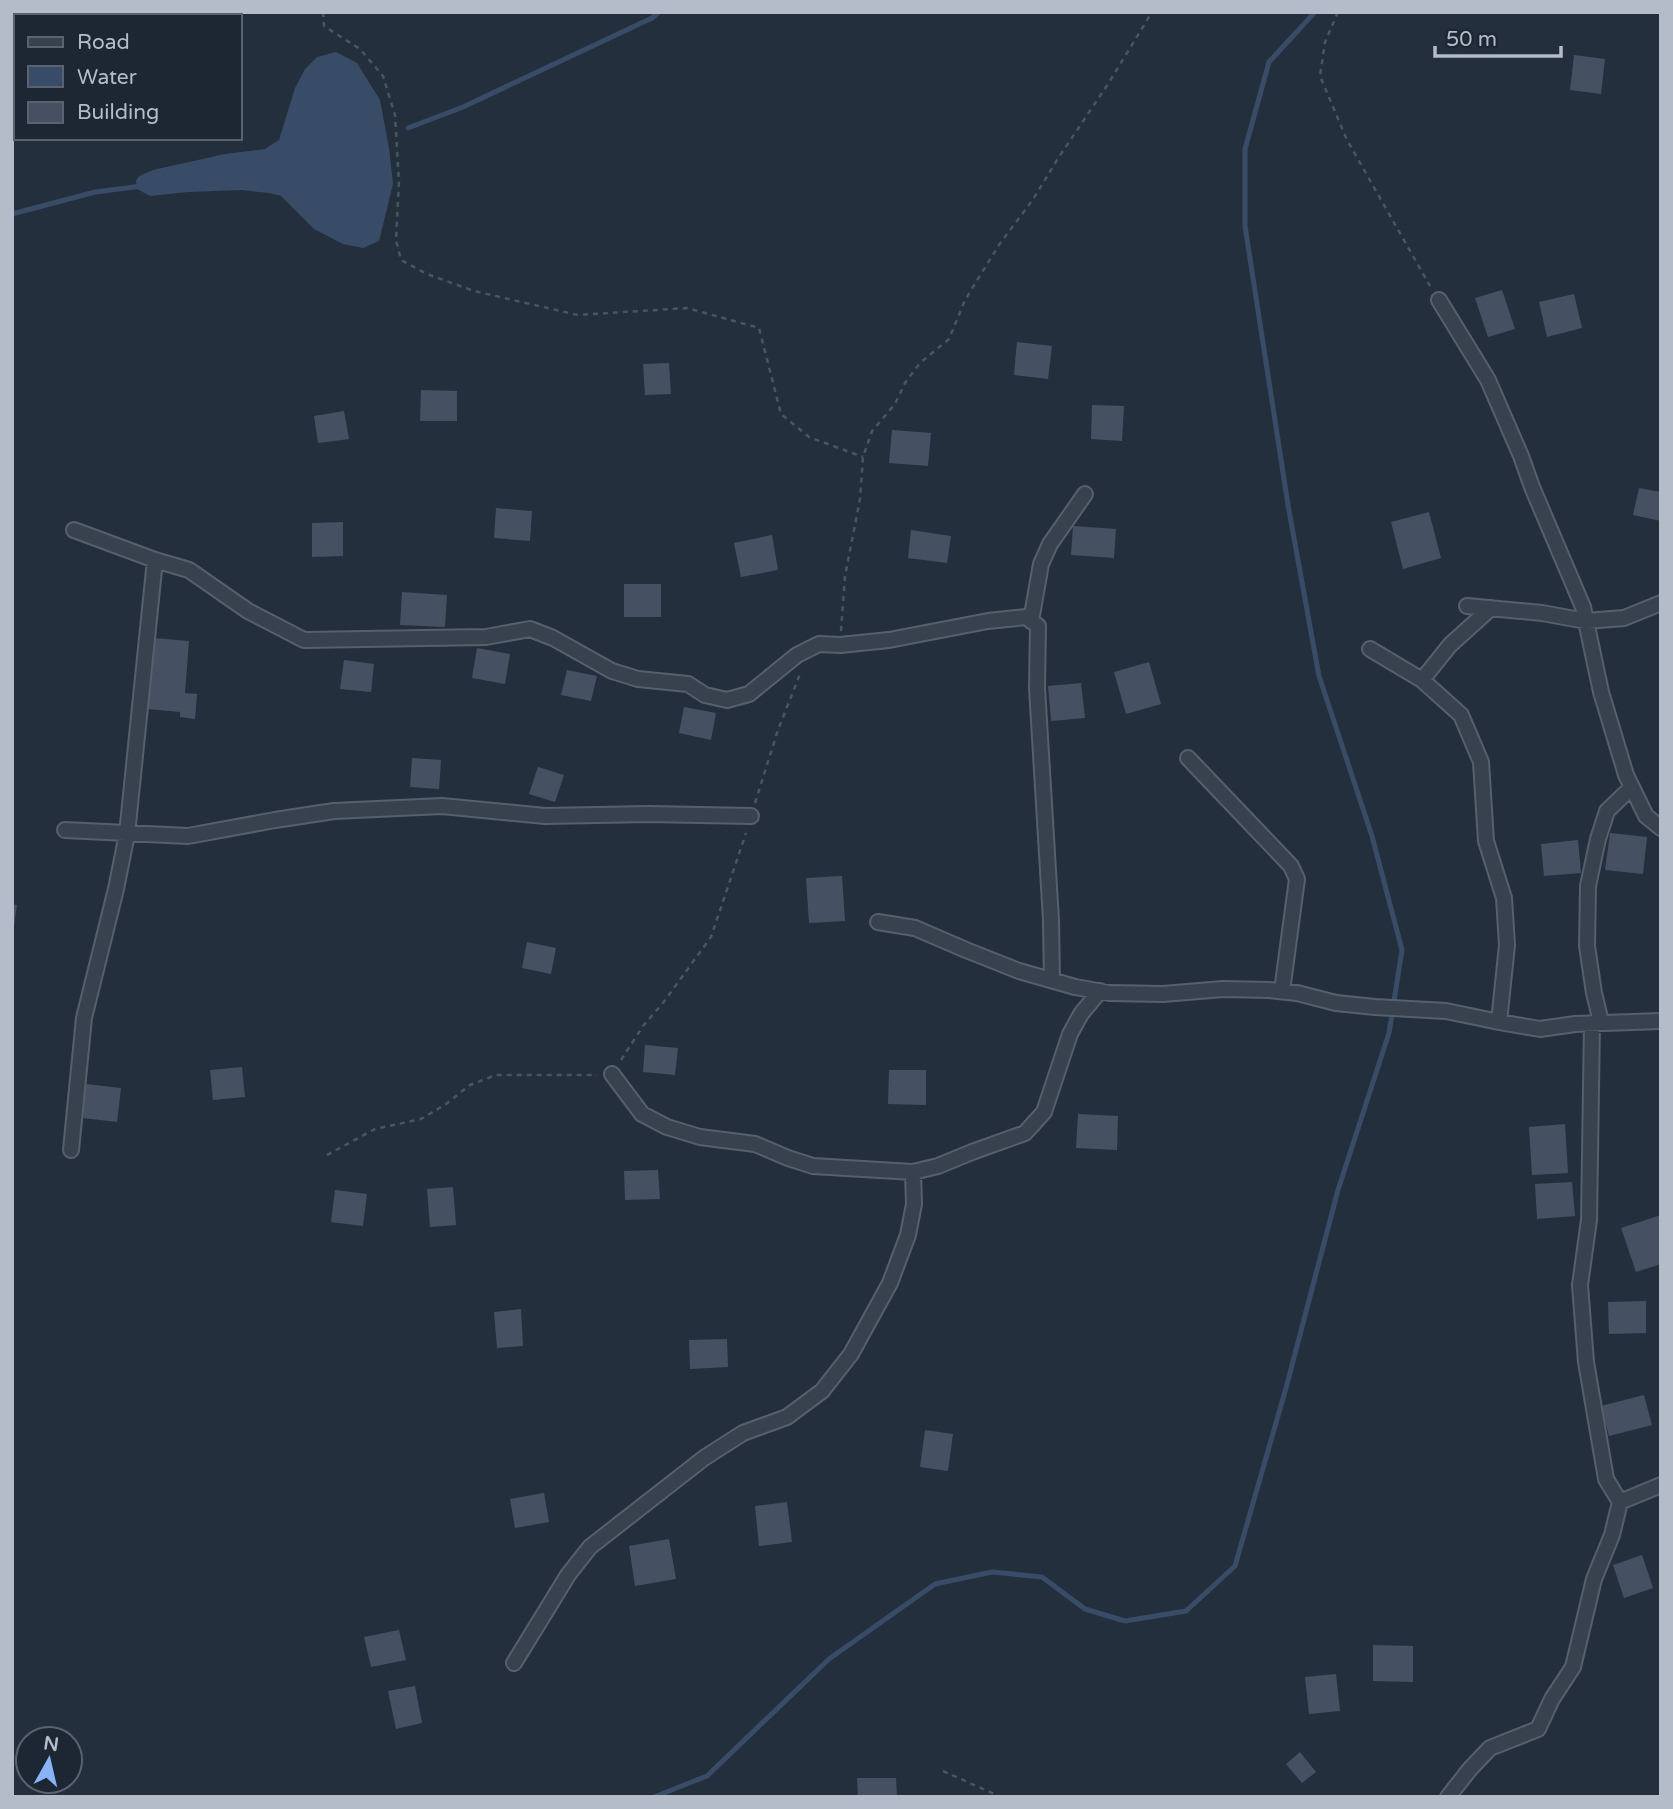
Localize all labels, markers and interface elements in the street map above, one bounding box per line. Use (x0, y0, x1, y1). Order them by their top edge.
legend (14, 14, 242, 140)
scale bar (1435, 14, 1561, 58)
text: 50 m (1446, 27, 1497, 52)
text: Road (77, 30, 130, 55)
text: Water (77, 65, 137, 90)
text: Building (77, 100, 159, 125)
north arrow (14, 1725, 84, 1795)
text: N (42, 1732, 60, 1756)

